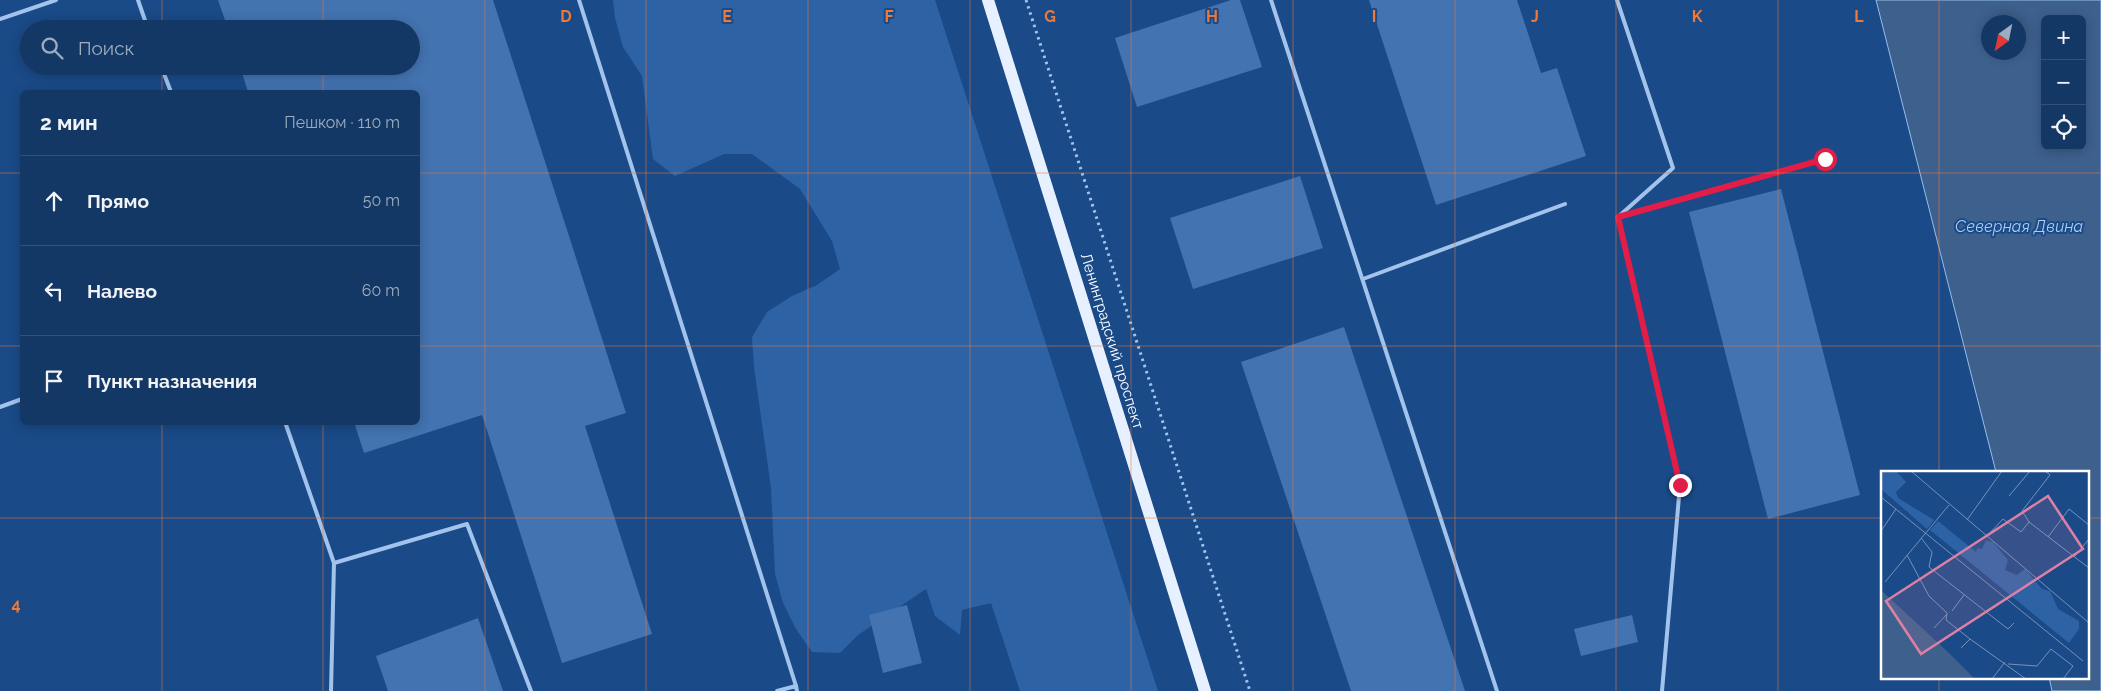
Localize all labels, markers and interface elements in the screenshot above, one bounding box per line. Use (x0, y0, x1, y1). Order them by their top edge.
text: D (560, 7, 572, 26)
text: E (722, 7, 732, 26)
text: F (884, 7, 894, 26)
text: G (1044, 7, 1056, 26)
text: H (1206, 7, 1218, 26)
text: I (1372, 7, 1376, 26)
text: J (1531, 7, 1539, 26)
text: K (1692, 7, 1703, 26)
text: L (1854, 7, 1864, 26)
north arrow (1981, 15, 2026, 60)
map controls (2041, 15, 2086, 150)
button: + (2041, 15, 2086, 60)
search box (20, 20, 420, 75)
icon: search (38, 34, 66, 62)
text: Поиск (78, 37, 134, 59)
button: − (2041, 60, 2086, 105)
button: locate (2041, 105, 2086, 150)
text: 2 мин (40, 110, 98, 135)
text: Пешком · 110 m (284, 113, 400, 132)
route start (1814, 148, 1837, 171)
icon: ahead (40, 187, 68, 215)
text: Прямо (87, 190, 149, 212)
text: 50 m (363, 191, 400, 210)
water label: Северная Двина (1955, 217, 2084, 236)
street label: Ленинградский проспект (1077, 251, 1147, 431)
icon: left (40, 277, 68, 305)
text: Налево (87, 280, 157, 302)
text: 60 m (362, 281, 400, 300)
icon: arrive (40, 367, 68, 395)
text: Пункт назначения (87, 370, 257, 392)
inset map (1881, 471, 2088, 678)
route end (1669, 474, 1692, 497)
text: 4 (11, 595, 21, 614)

